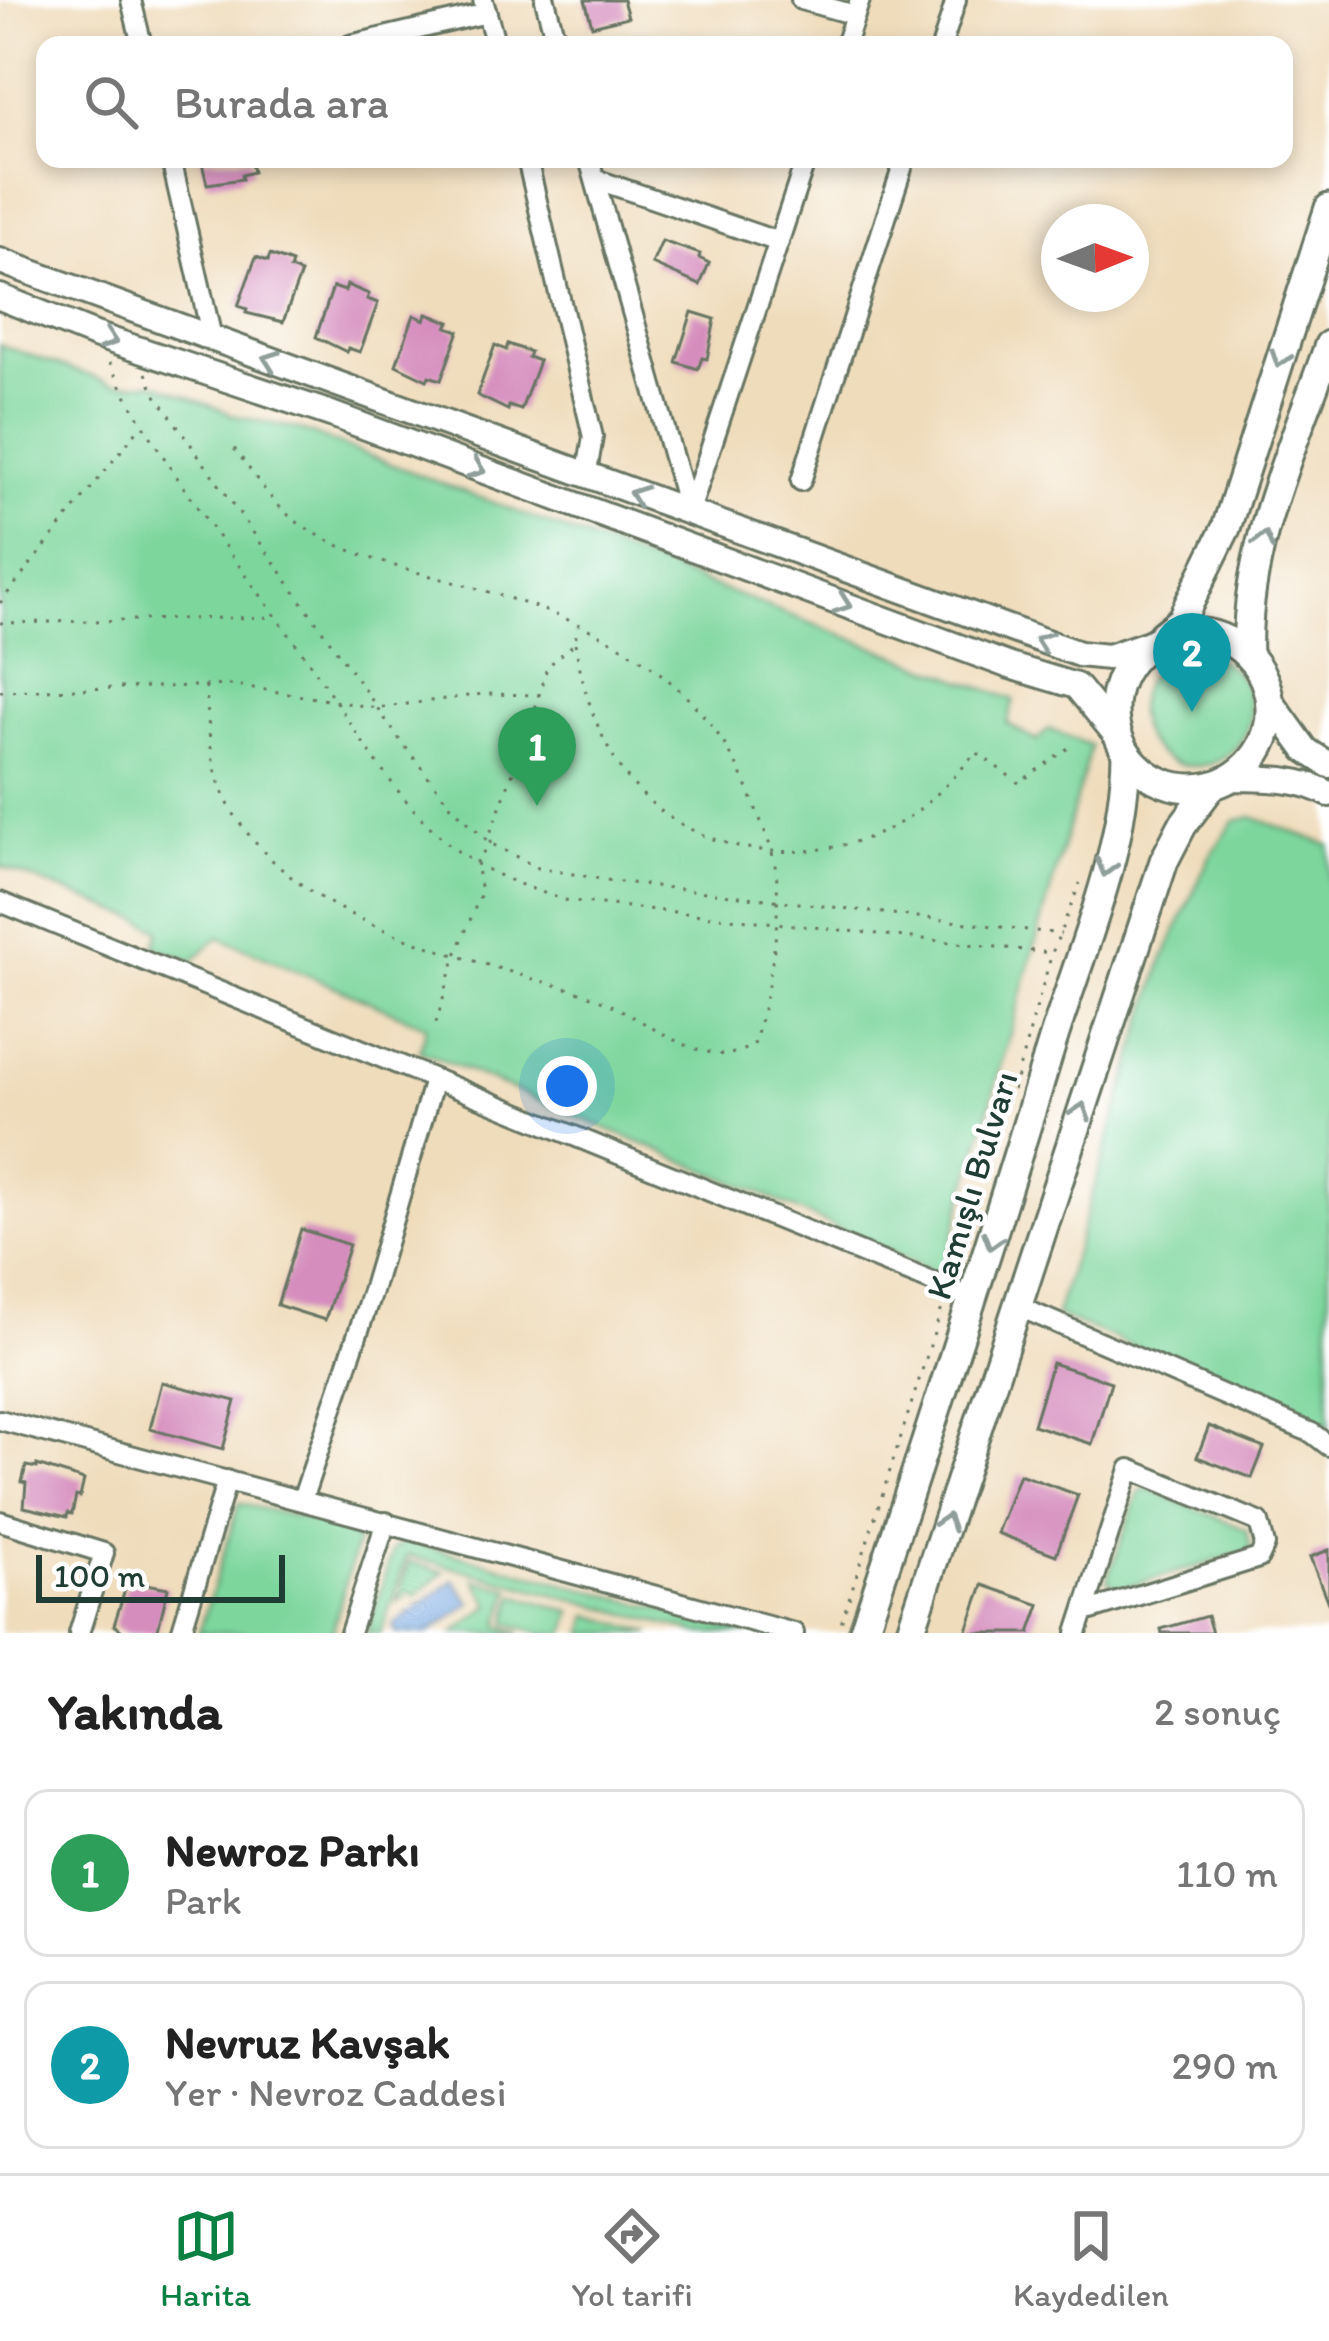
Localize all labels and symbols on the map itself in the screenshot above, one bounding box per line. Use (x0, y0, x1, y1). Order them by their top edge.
north arrow (1041, 204, 1149, 312)
one-way arrow (97, 326, 118, 350)
one-way arrow (1270, 348, 1295, 369)
one-way arrow (262, 350, 283, 375)
one-way arrow (465, 455, 486, 480)
one-way arrow (627, 485, 648, 510)
one-way arrow (1249, 530, 1274, 551)
one-way arrow (831, 590, 852, 614)
pin: 2 (1153, 613, 1231, 712)
one-way arrow (1034, 631, 1055, 655)
pin: 1 (498, 707, 576, 806)
one-way arrow (1096, 857, 1121, 878)
your location (537, 1056, 597, 1116)
street label: Kamışlı Bulvarı (916, 1066, 1027, 1304)
one-way arrow (1067, 1102, 1091, 1123)
one-way arrow (981, 1229, 1006, 1250)
one-way arrow (931, 1512, 956, 1533)
scale bar (36, 1549, 285, 1602)

